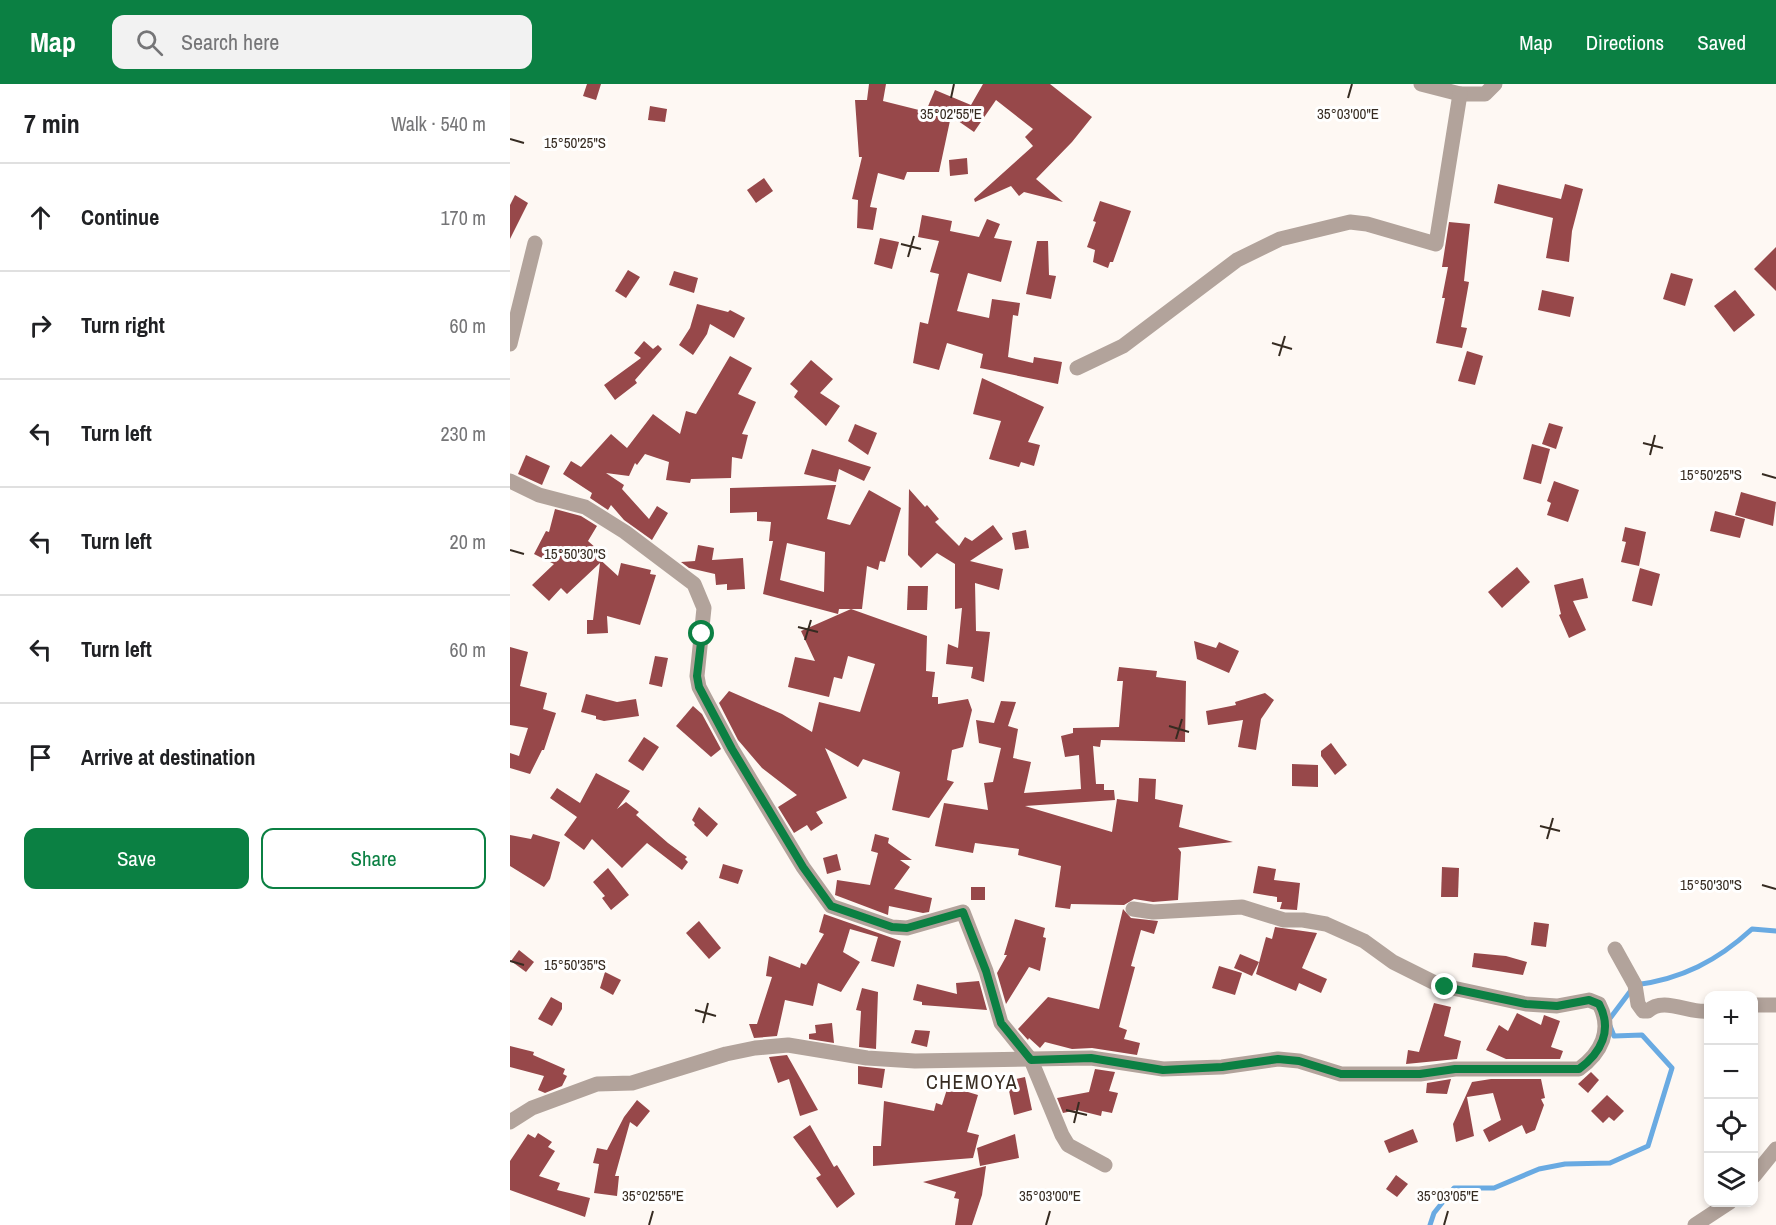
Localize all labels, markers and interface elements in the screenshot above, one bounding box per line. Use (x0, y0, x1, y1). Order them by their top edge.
search box (112, 15, 532, 69)
text: Map (30, 23, 76, 61)
icon: search (133, 26, 166, 59)
text: Search here (181, 27, 279, 57)
text: Map (1519, 28, 1553, 57)
text: Directions (1586, 28, 1664, 57)
text: Saved (1697, 28, 1746, 57)
text: 35°02'55"E (920, 103, 982, 124)
text: 35°03'00"E (1317, 103, 1379, 124)
text: 7 min (24, 106, 80, 141)
text: Walk · 540 m (391, 110, 486, 137)
text: 15°50'25"S (544, 132, 606, 153)
icon: ahead (24, 201, 57, 234)
text: Continue (81, 202, 159, 232)
text: 170 m (440, 204, 486, 231)
icon: right (24, 309, 57, 342)
text: Turn right (81, 310, 165, 340)
text: 60 m (450, 312, 486, 339)
icon: left (24, 417, 57, 450)
text: Turn left (81, 418, 152, 448)
text: 230 m (440, 420, 486, 447)
text: 15°50'25"S (1680, 464, 1742, 485)
icon: left (24, 525, 57, 558)
text: Turn left (81, 526, 152, 556)
text: 20 m (450, 528, 486, 555)
text: 15°50'30"S (544, 543, 606, 564)
route start (688, 620, 714, 646)
icon: left (24, 633, 57, 666)
text: Turn left (81, 634, 152, 664)
text: 60 m (450, 636, 486, 663)
icon: arrive (24, 741, 57, 774)
text: Arrive at destination (81, 742, 255, 772)
button: Save (24, 828, 249, 889)
button: Share (261, 828, 486, 889)
text: 15°50'30"S (1680, 874, 1742, 895)
text: 15°50'35"S (544, 954, 606, 975)
route end (1431, 973, 1457, 999)
map controls (1704, 991, 1758, 1207)
button: + (1704, 991, 1758, 1045)
button: − (1704, 1045, 1758, 1099)
district label: CHEMOYA (926, 1068, 1018, 1095)
button: locate (1704, 1099, 1758, 1153)
button: layers (1704, 1153, 1758, 1207)
text: 35°02'55"E (622, 1185, 684, 1206)
text: 35°03'00"E (1019, 1185, 1081, 1206)
text: 35°03'05"E (1417, 1185, 1479, 1206)

